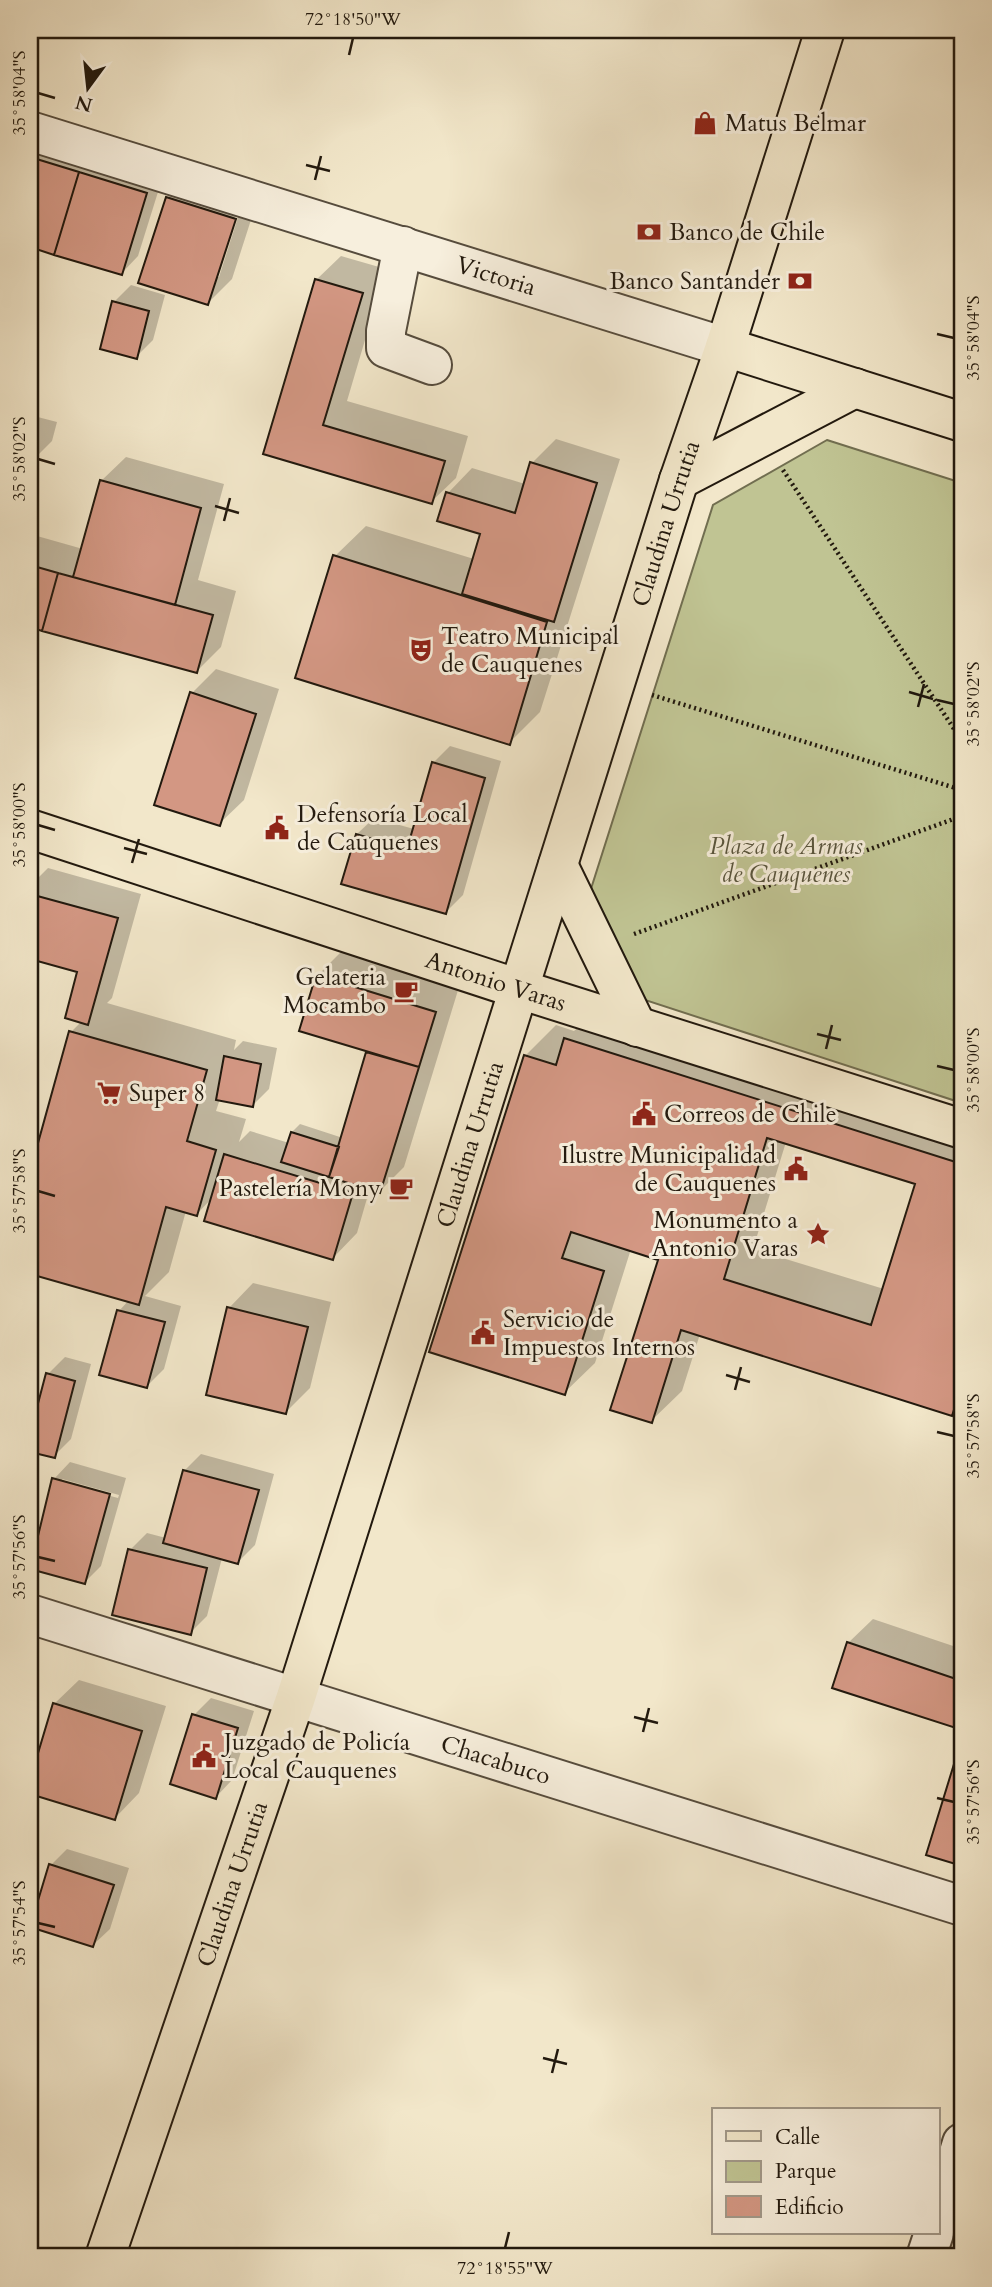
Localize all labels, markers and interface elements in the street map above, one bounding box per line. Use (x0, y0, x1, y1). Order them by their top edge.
text: 72°18'50"W (305, 7, 401, 32)
text: 35°58'04"S (7, 51, 32, 135)
north arrow (52, 52, 122, 122)
text: N (72, 89, 95, 118)
place label: Matus Belmar (725, 107, 866, 140)
shop icon: Matus Belmar (691, 109, 719, 137)
place label: Banco de Chile (669, 216, 825, 249)
bank icon: Banco de Chile (635, 218, 663, 246)
street label: Victoria (452, 248, 540, 304)
place label: Banco Santander (609, 265, 780, 298)
bank icon: Banco Santander (786, 267, 814, 295)
text: 35°58'04"S (961, 296, 986, 380)
text: 35°58'02"S (7, 417, 32, 501)
street label: Claudina Urrutia (624, 435, 709, 611)
place label: Teatro Municipal de Cauquenes (441, 620, 619, 681)
theatre icon: Teatro Municipal de Cauquenes (407, 636, 435, 664)
text: 35°58'02"S (961, 662, 986, 746)
text: 35°58'00"S (7, 783, 32, 867)
place label: Defensoría Local de Cauquenes (297, 798, 467, 859)
public building icon: Defensoría Local de Cauquenes (263, 814, 291, 842)
park label: Plaza de Armas de Cauquenes (709, 830, 863, 891)
street label: Antonio Varas (421, 943, 570, 1020)
place label: Gelateria Mocambo (283, 961, 387, 1022)
cafe icon: Gelateria Mocambo (392, 977, 420, 1005)
text: 35°58'00"S (961, 1028, 986, 1112)
street label: Claudina Urrutia (429, 1056, 512, 1232)
place label: Super 8 (129, 1077, 205, 1110)
supermarket icon: Super 8 (95, 1079, 123, 1107)
place label: Correos de Chile (664, 1098, 837, 1131)
public building icon: Correos de Chile (630, 1100, 658, 1128)
place label: Ilustre Municipalidad de Cauquenes (561, 1139, 776, 1200)
text: 35°57'58"S (7, 1149, 32, 1233)
public building icon: Ilustre Municipalidad de Cauquenes (782, 1155, 810, 1183)
place label: Pastelería Mony (219, 1172, 381, 1205)
cafe icon: Pastelería Mony (387, 1174, 415, 1202)
place label: Monumento a Antonio Varas (652, 1204, 799, 1265)
place icon: Monumento a Antonio Varas (804, 1220, 832, 1248)
place label: Servicio de Impuestos Internos (503, 1303, 695, 1364)
public building icon: Servicio de Impuestos Internos (469, 1319, 497, 1347)
text: 35°57'58"S (961, 1394, 986, 1478)
text: 35°57'56"S (7, 1515, 32, 1599)
place label: Juzgado de Policía Local Cauquenes (221, 1726, 411, 1787)
street label: Chacabuco (437, 1728, 555, 1793)
public building icon: Juzgado de Policía Local Cauquenes (190, 1742, 218, 1770)
text: 35°57'56"S (961, 1760, 986, 1844)
street label: Claudina Urrutia (189, 1796, 276, 1971)
text: 35°57'54"S (7, 1881, 32, 1965)
legend (712, 2108, 940, 2234)
text: Calle (775, 2123, 820, 2152)
text: Parque (775, 2157, 836, 2186)
text: Edificio (775, 2193, 844, 2222)
text: 72°18'55"W (457, 2256, 553, 2281)

